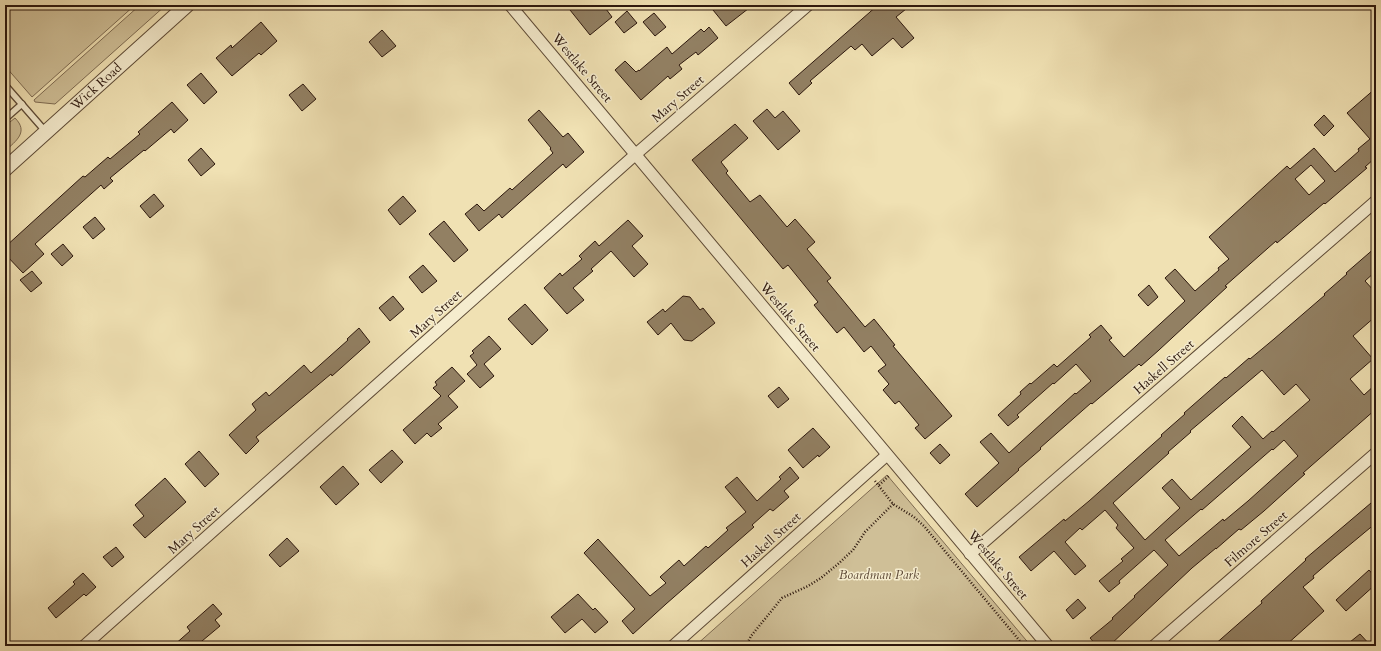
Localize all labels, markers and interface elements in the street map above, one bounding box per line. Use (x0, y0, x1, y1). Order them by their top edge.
street label: Westlake Street (547, 29, 616, 106)
street label: Wick Road (66, 59, 126, 115)
street label: Mary Street (648, 71, 708, 127)
street label: Westlake Street (755, 278, 824, 355)
street label: Mary Street (406, 286, 466, 342)
street label: Haskell Street (1130, 336, 1198, 398)
street label: Mary Street (164, 502, 224, 558)
street label: Filmore Street (1221, 507, 1291, 571)
street label: Haskell Street (737, 508, 805, 572)
street label: Westlake Street (963, 526, 1032, 603)
park label: Boardman Park (839, 566, 920, 584)

